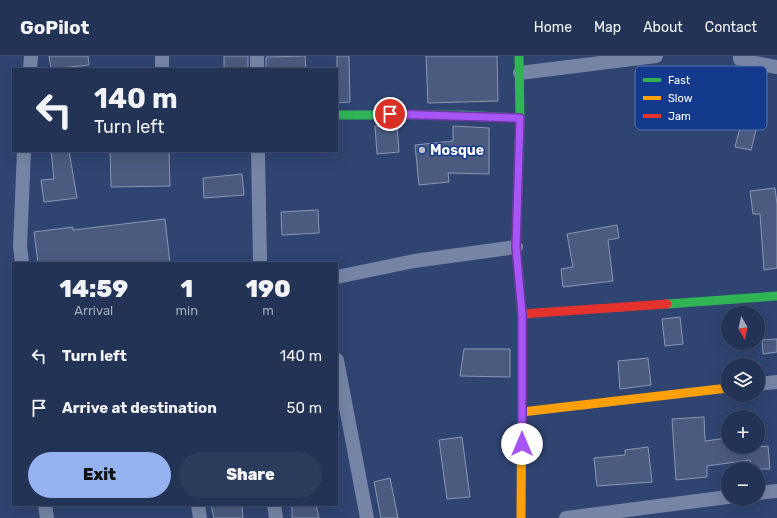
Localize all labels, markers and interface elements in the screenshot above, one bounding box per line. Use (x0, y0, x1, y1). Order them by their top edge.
text: GoPilot (20, 16, 89, 39)
text: Home (534, 19, 572, 36)
text: Map (594, 19, 621, 36)
text: About (643, 19, 683, 36)
text: Contact (705, 19, 757, 36)
legend (635, 66, 767, 130)
text: Fast (668, 74, 691, 87)
text: 140 m (94, 82, 178, 115)
icon: left (28, 84, 80, 136)
text: Slow (668, 92, 693, 105)
pin (373, 97, 407, 131)
icon: arrive (379, 103, 401, 125)
text: Jam (668, 110, 691, 123)
text: Turn left (94, 116, 164, 138)
place label: Mosque (430, 142, 484, 159)
marker: Mosque (417, 145, 427, 155)
text: 14:59 (59, 275, 128, 303)
text: 1 (180, 275, 193, 303)
text: 190 (245, 275, 291, 303)
text: Arrival (74, 303, 113, 318)
text: min (176, 303, 198, 318)
text: m (262, 303, 274, 318)
north arrow (721, 306, 765, 350)
map controls (721, 306, 765, 506)
icon: left (28, 345, 50, 367)
text: Turn left (62, 347, 127, 365)
text: 140 m (280, 347, 322, 365)
button: layers (721, 358, 765, 402)
icon: arrive (28, 397, 50, 419)
text: Arrive at destination (62, 399, 217, 417)
text: 50 m (287, 399, 322, 417)
button: + (721, 410, 765, 454)
position arrow (501, 423, 543, 465)
button: Exit (28, 452, 171, 498)
button: Share (179, 452, 322, 498)
button: − (721, 462, 765, 506)

